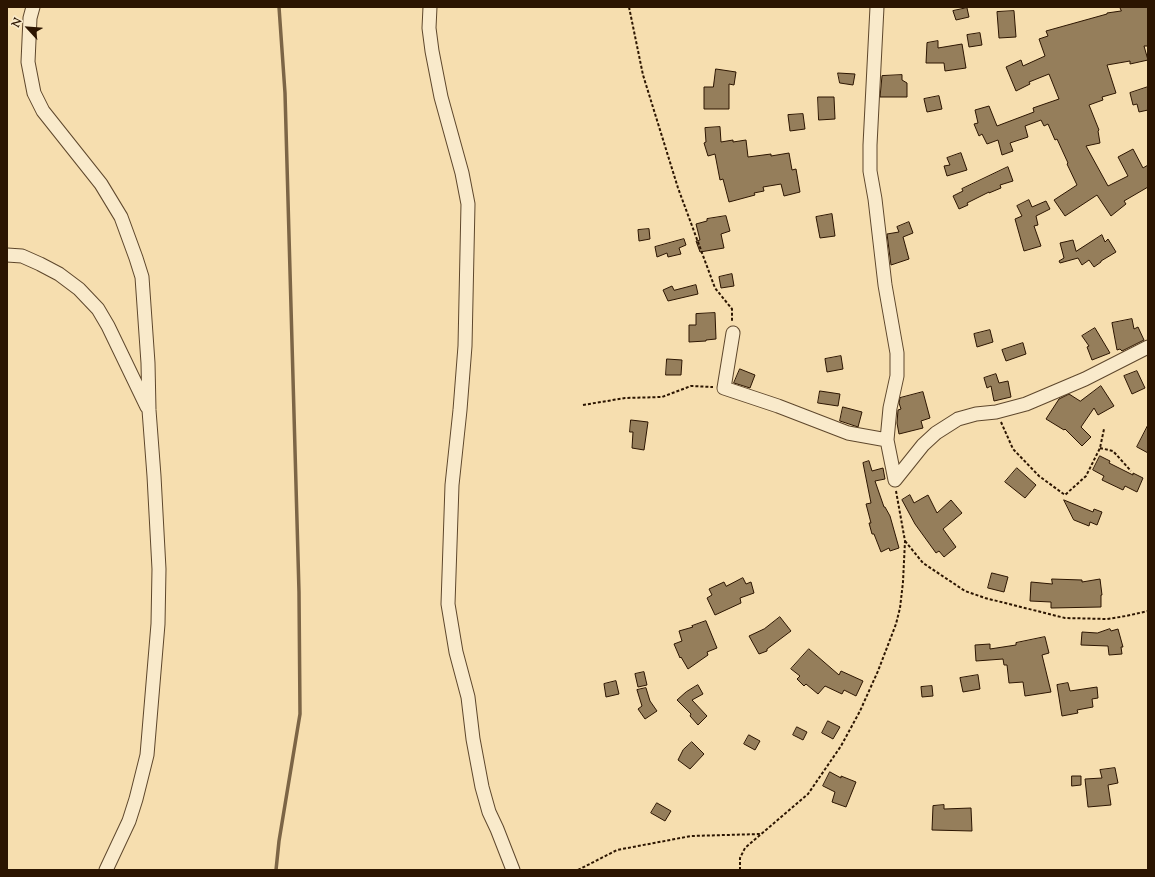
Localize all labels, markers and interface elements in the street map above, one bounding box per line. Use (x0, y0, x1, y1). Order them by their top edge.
north arrow (8, 8, 48, 48)
text: N (8, 15, 26, 30)

